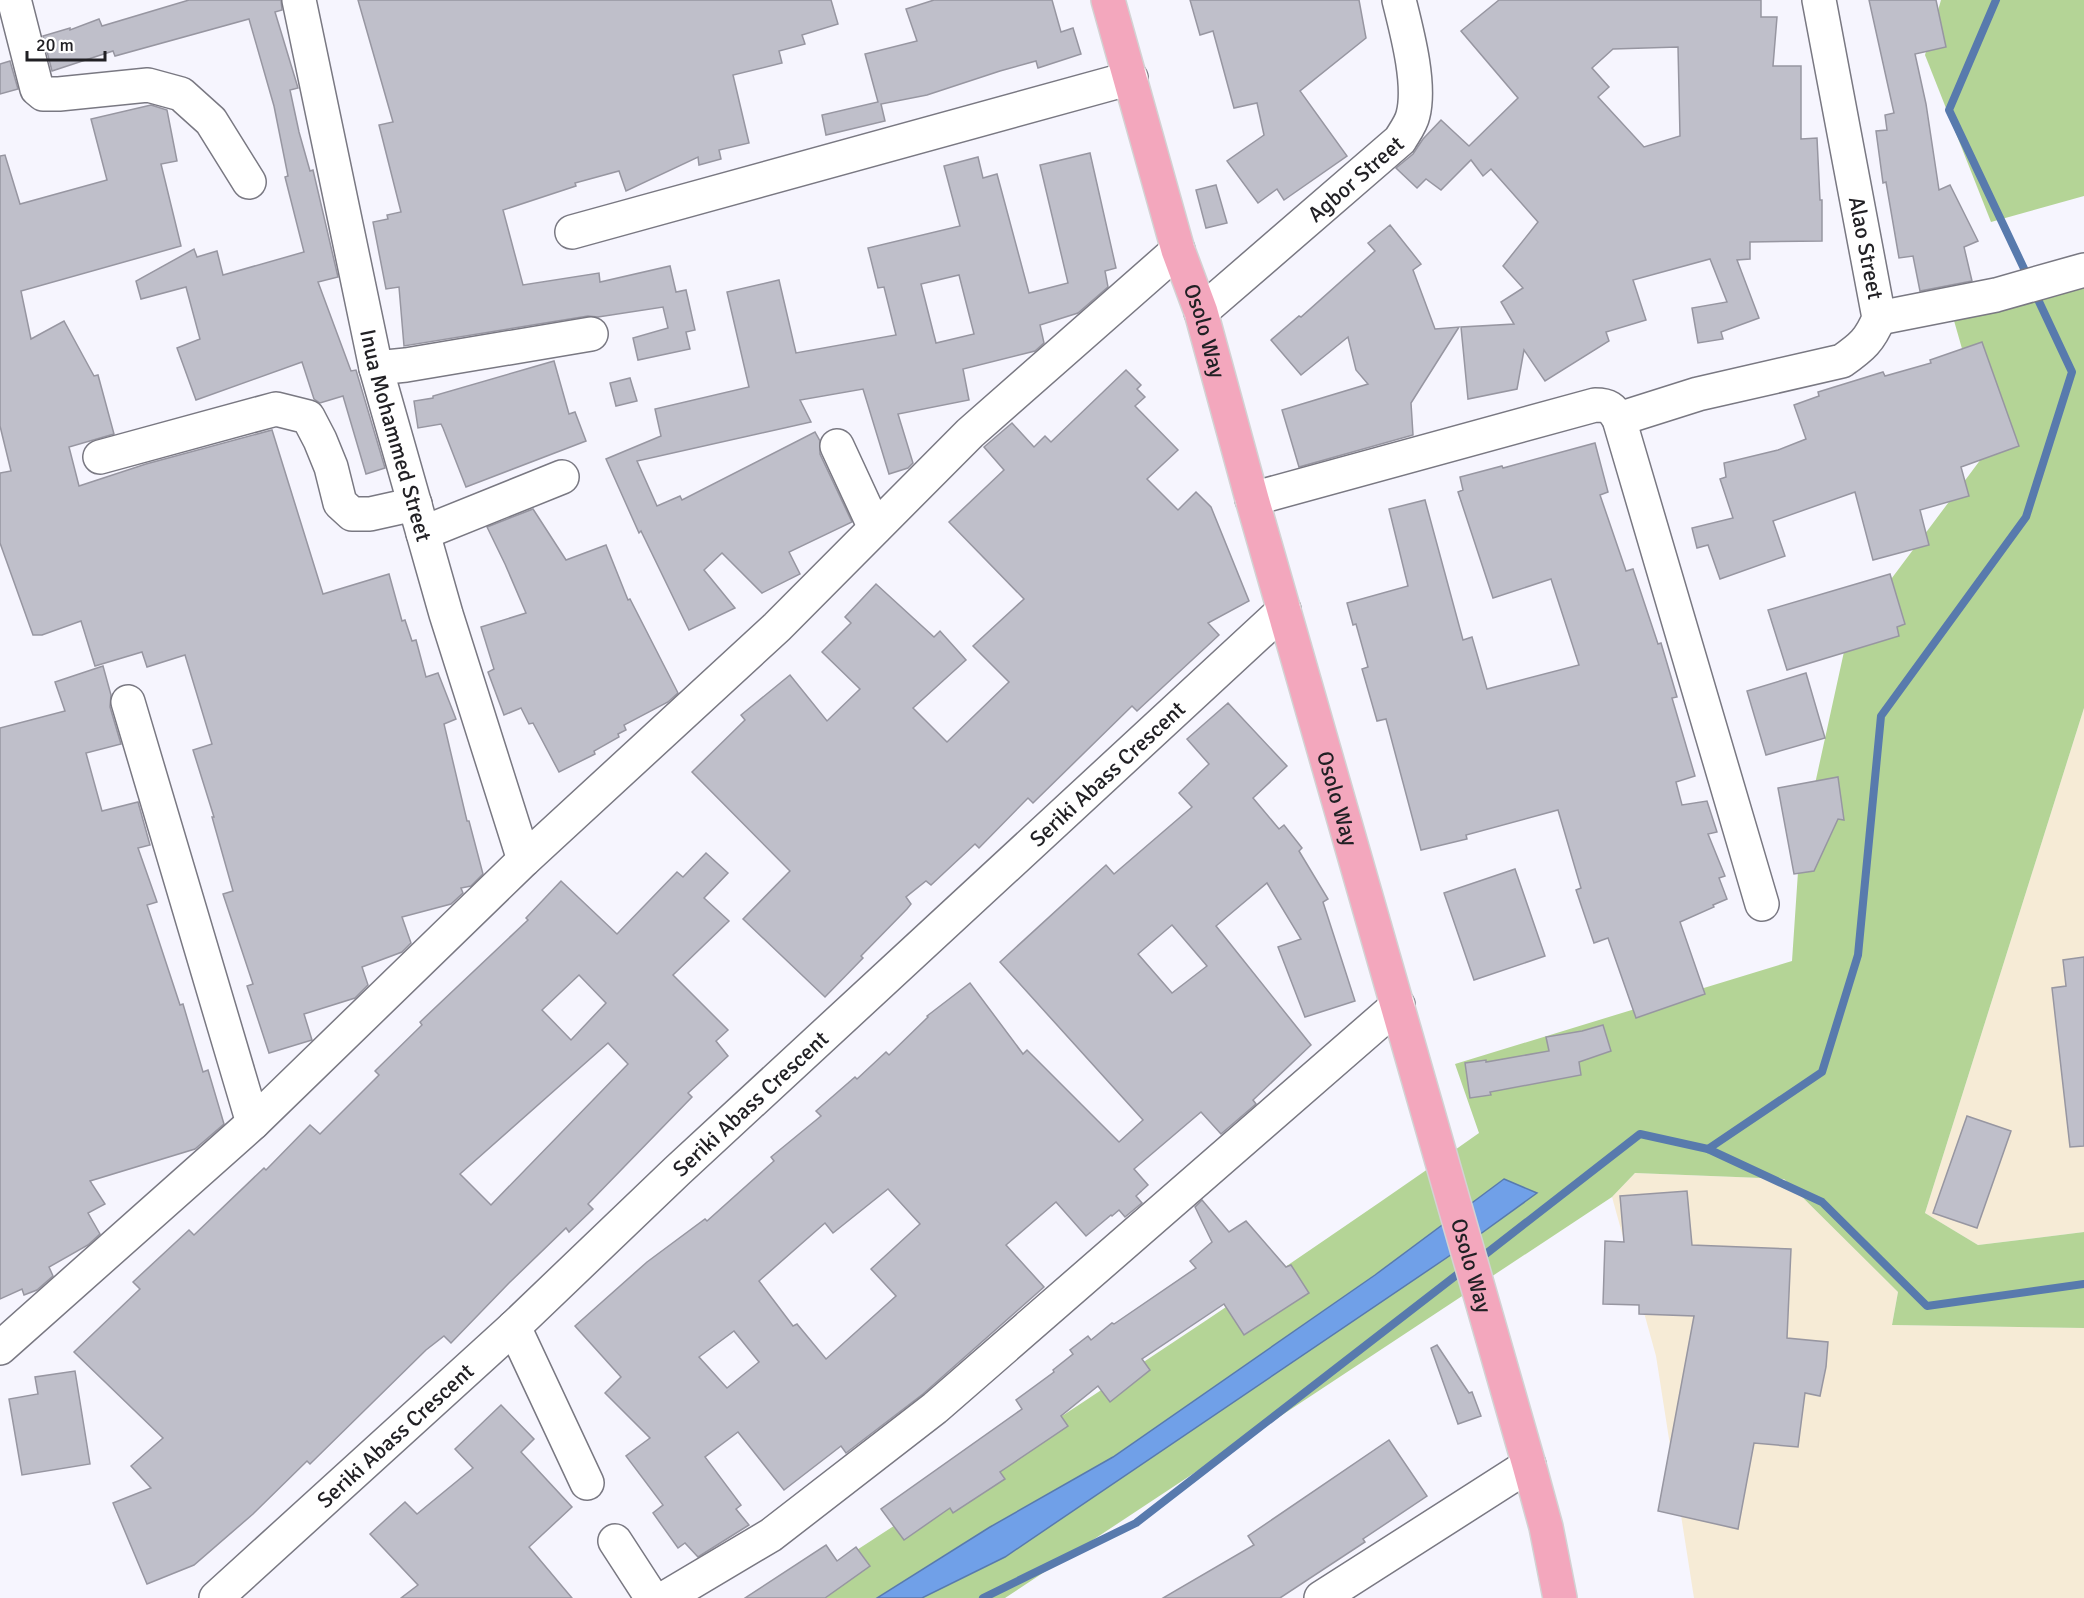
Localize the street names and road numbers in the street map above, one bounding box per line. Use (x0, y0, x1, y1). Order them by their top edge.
street label: Agbor Street (1302, 130, 1409, 227)
street label: Alao Street (1843, 194, 1889, 302)
street label: Osolo Way (1178, 280, 1232, 382)
street label: Inua Mohammed Street (355, 327, 438, 545)
street label: Seriki Abass Crescent (1024, 695, 1191, 852)
street label: Osolo Way (1311, 748, 1364, 849)
street label: Seriki Abass Crescent (667, 1025, 834, 1182)
street label: Osolo Way (1445, 1215, 1498, 1317)
street label: Seriki Abass Crescent (311, 1357, 479, 1513)

